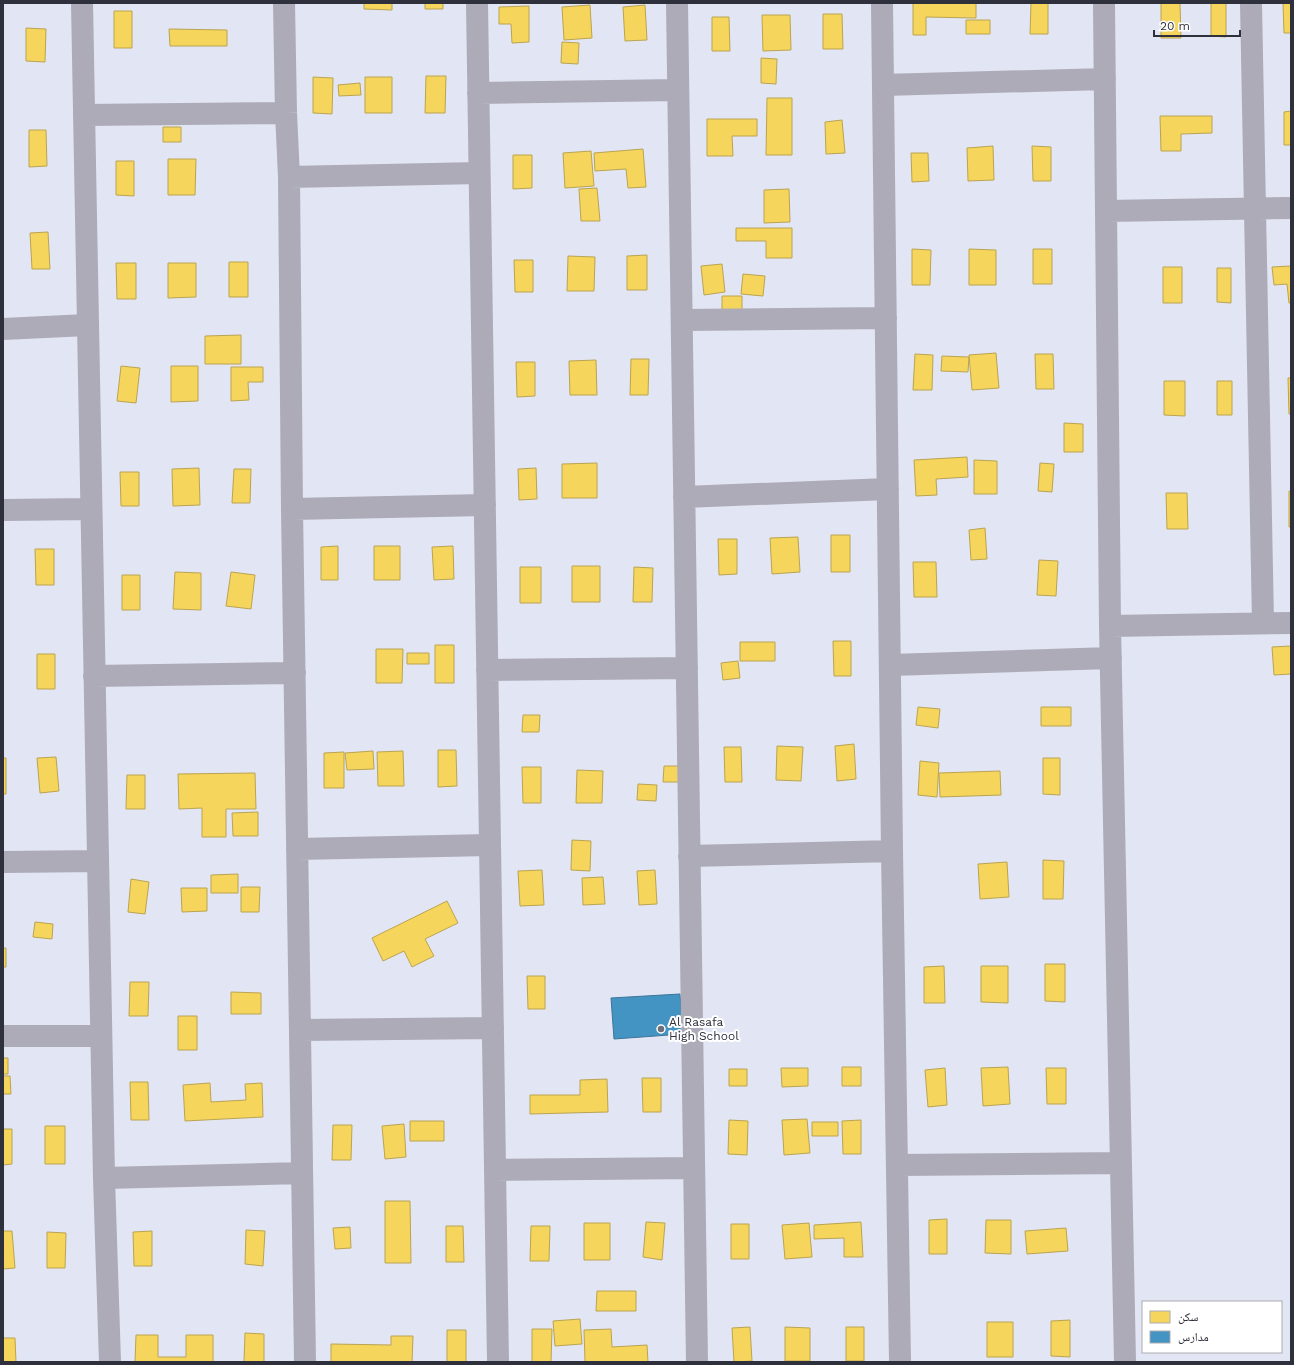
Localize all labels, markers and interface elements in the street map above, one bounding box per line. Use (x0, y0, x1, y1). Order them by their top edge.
scale bar (1154, 12, 1240, 38)
text: 20 m (1160, 19, 1190, 33)
place label: Al Rasafa High School (669, 1015, 739, 1043)
marker: Al Rasafa High School (656, 1024, 666, 1034)
legend (1142, 1301, 1282, 1353)
text: سكن (1178, 1310, 1199, 1324)
text: مدارس (1178, 1330, 1209, 1344)

